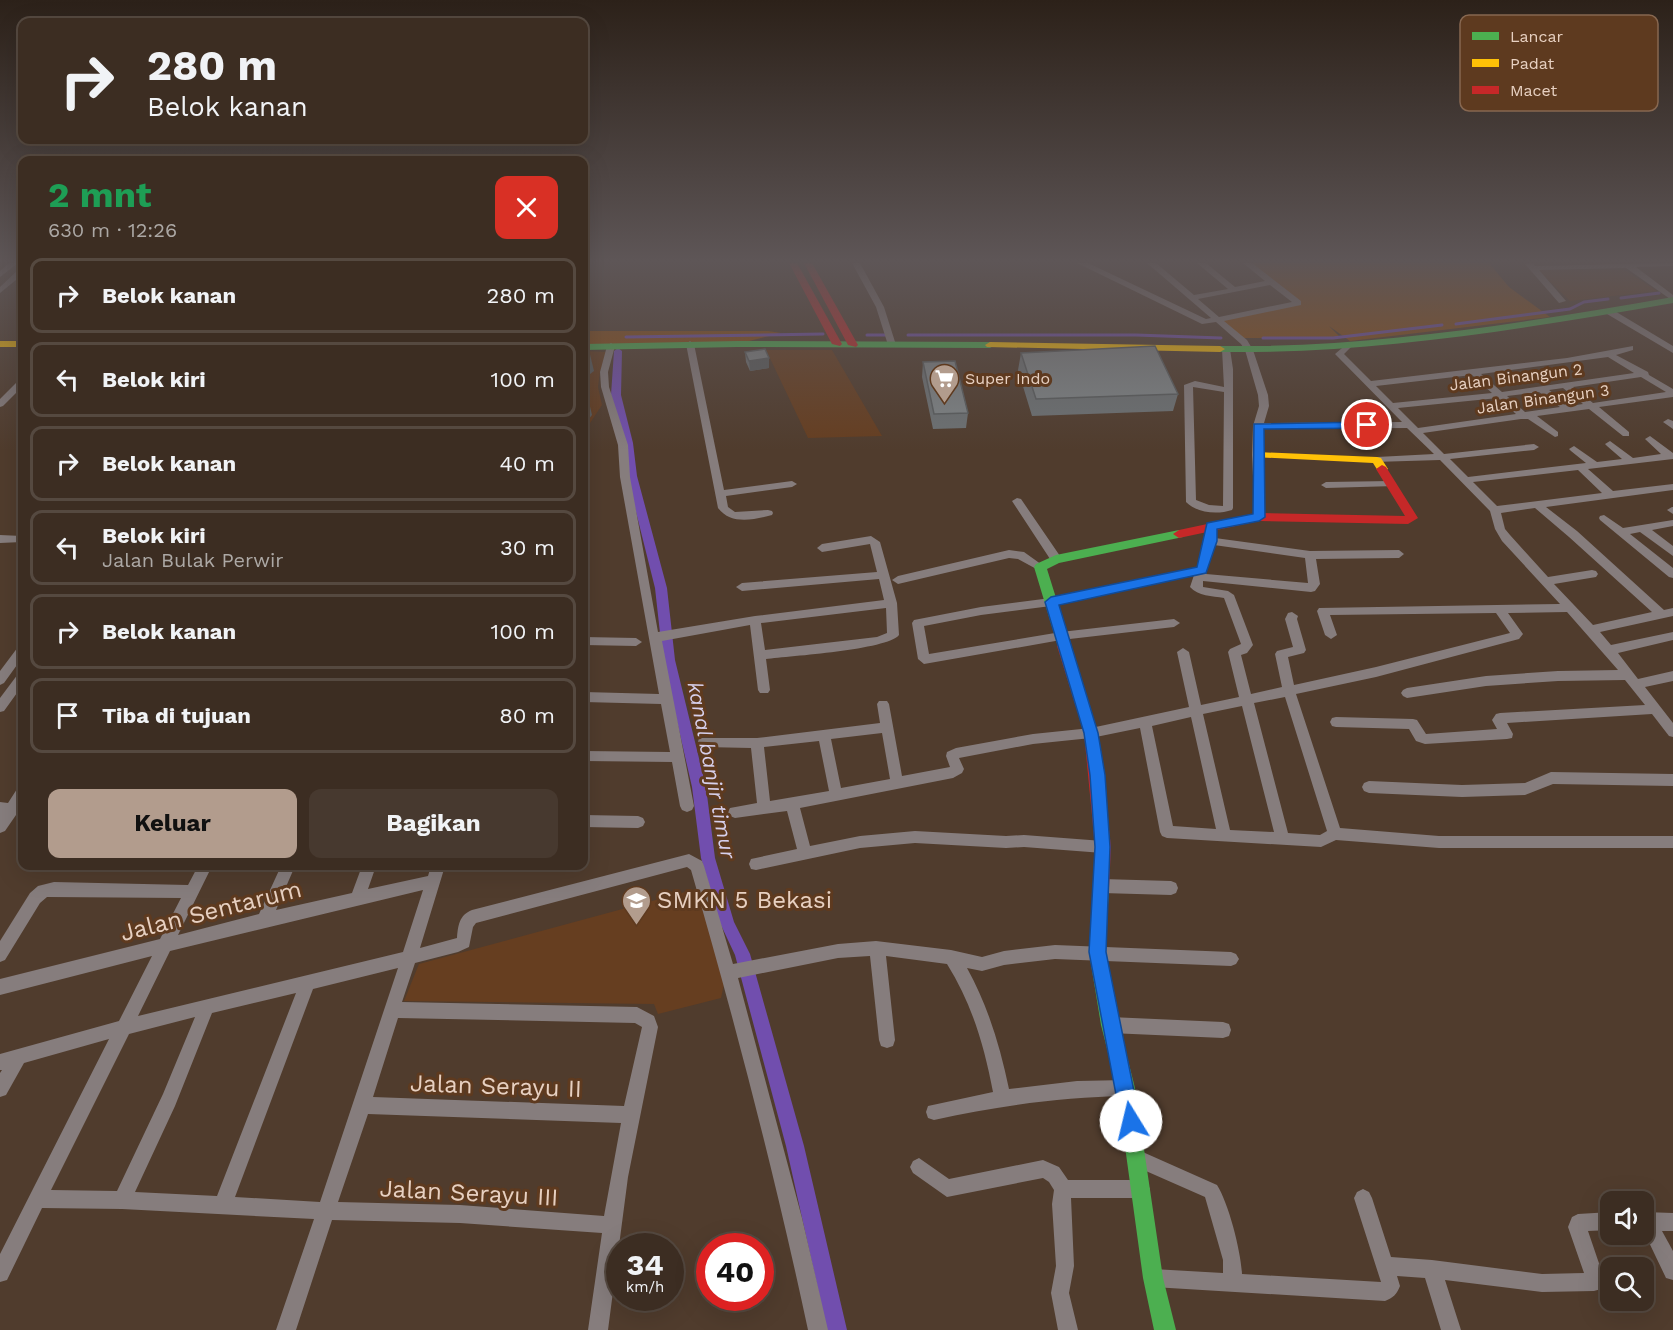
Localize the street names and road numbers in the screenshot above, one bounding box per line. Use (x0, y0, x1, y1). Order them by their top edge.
street label: Jalan Binangun 2 (1448, 359, 1584, 395)
street label: Jalan Binangun 3 (1475, 380, 1611, 418)
street label: Jalan Sentarum (117, 875, 305, 947)
street label: Jalan Serayu II (410, 1069, 582, 1103)
street label: Jalan Serayu III (379, 1174, 559, 1212)

